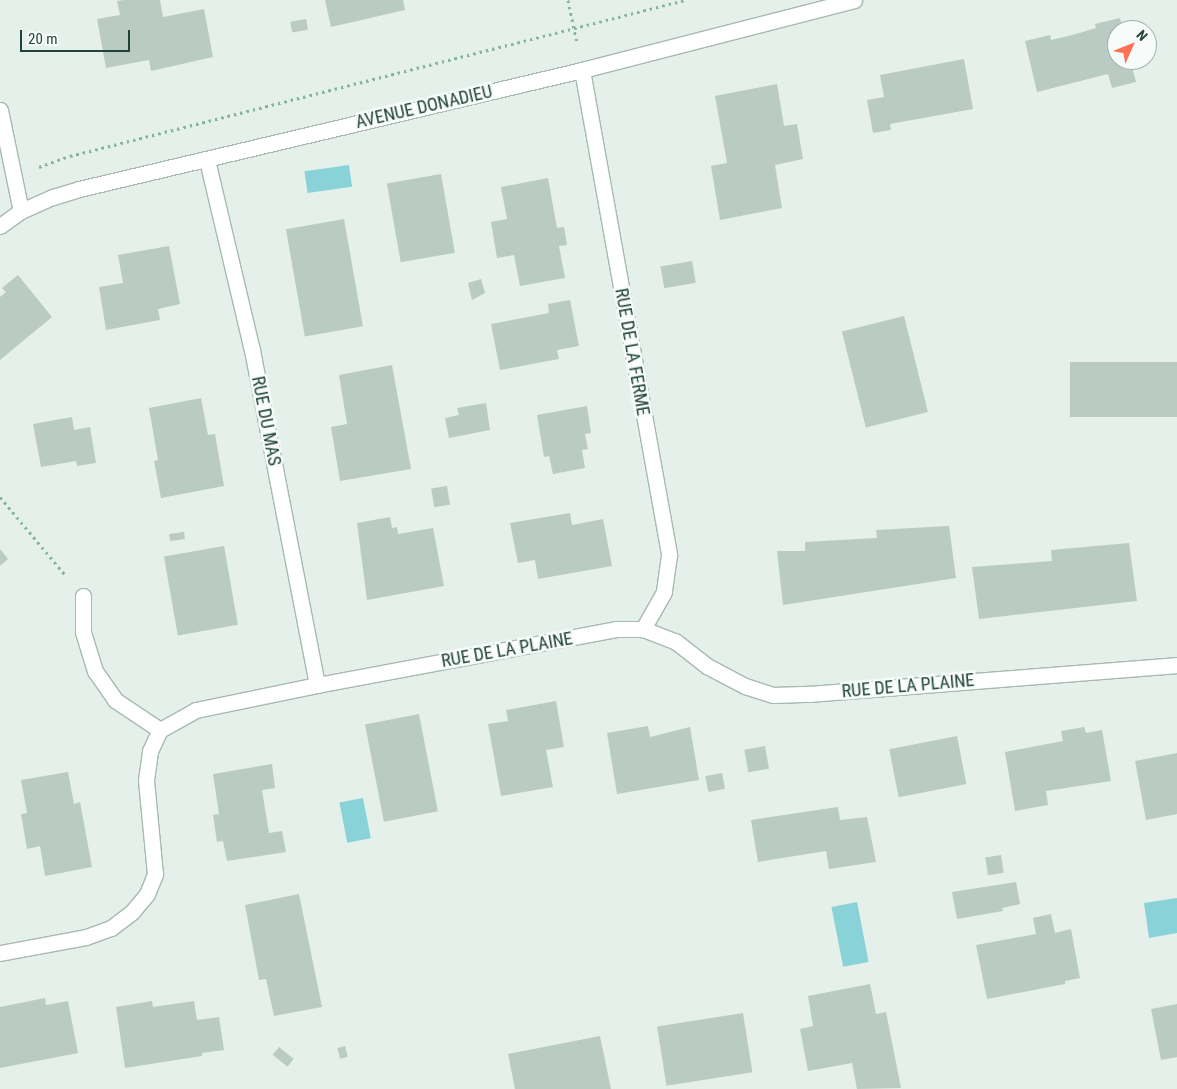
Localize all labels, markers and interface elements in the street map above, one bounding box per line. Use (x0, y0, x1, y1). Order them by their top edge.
scale bar (22, 20, 132, 52)
north arrow (1107, 20, 1157, 70)
text: N (1133, 27, 1151, 44)
text: 20 m (28, 30, 58, 48)
street label: AVENUE DONADIEU (354, 81, 494, 133)
street label: RUE DE LA FERME (610, 287, 654, 417)
street label: RUE DU MAS (247, 374, 285, 468)
street label: RUE DE LA PLAINE (440, 628, 574, 672)
street label: RUE DE LA PLAINE (841, 669, 975, 703)

